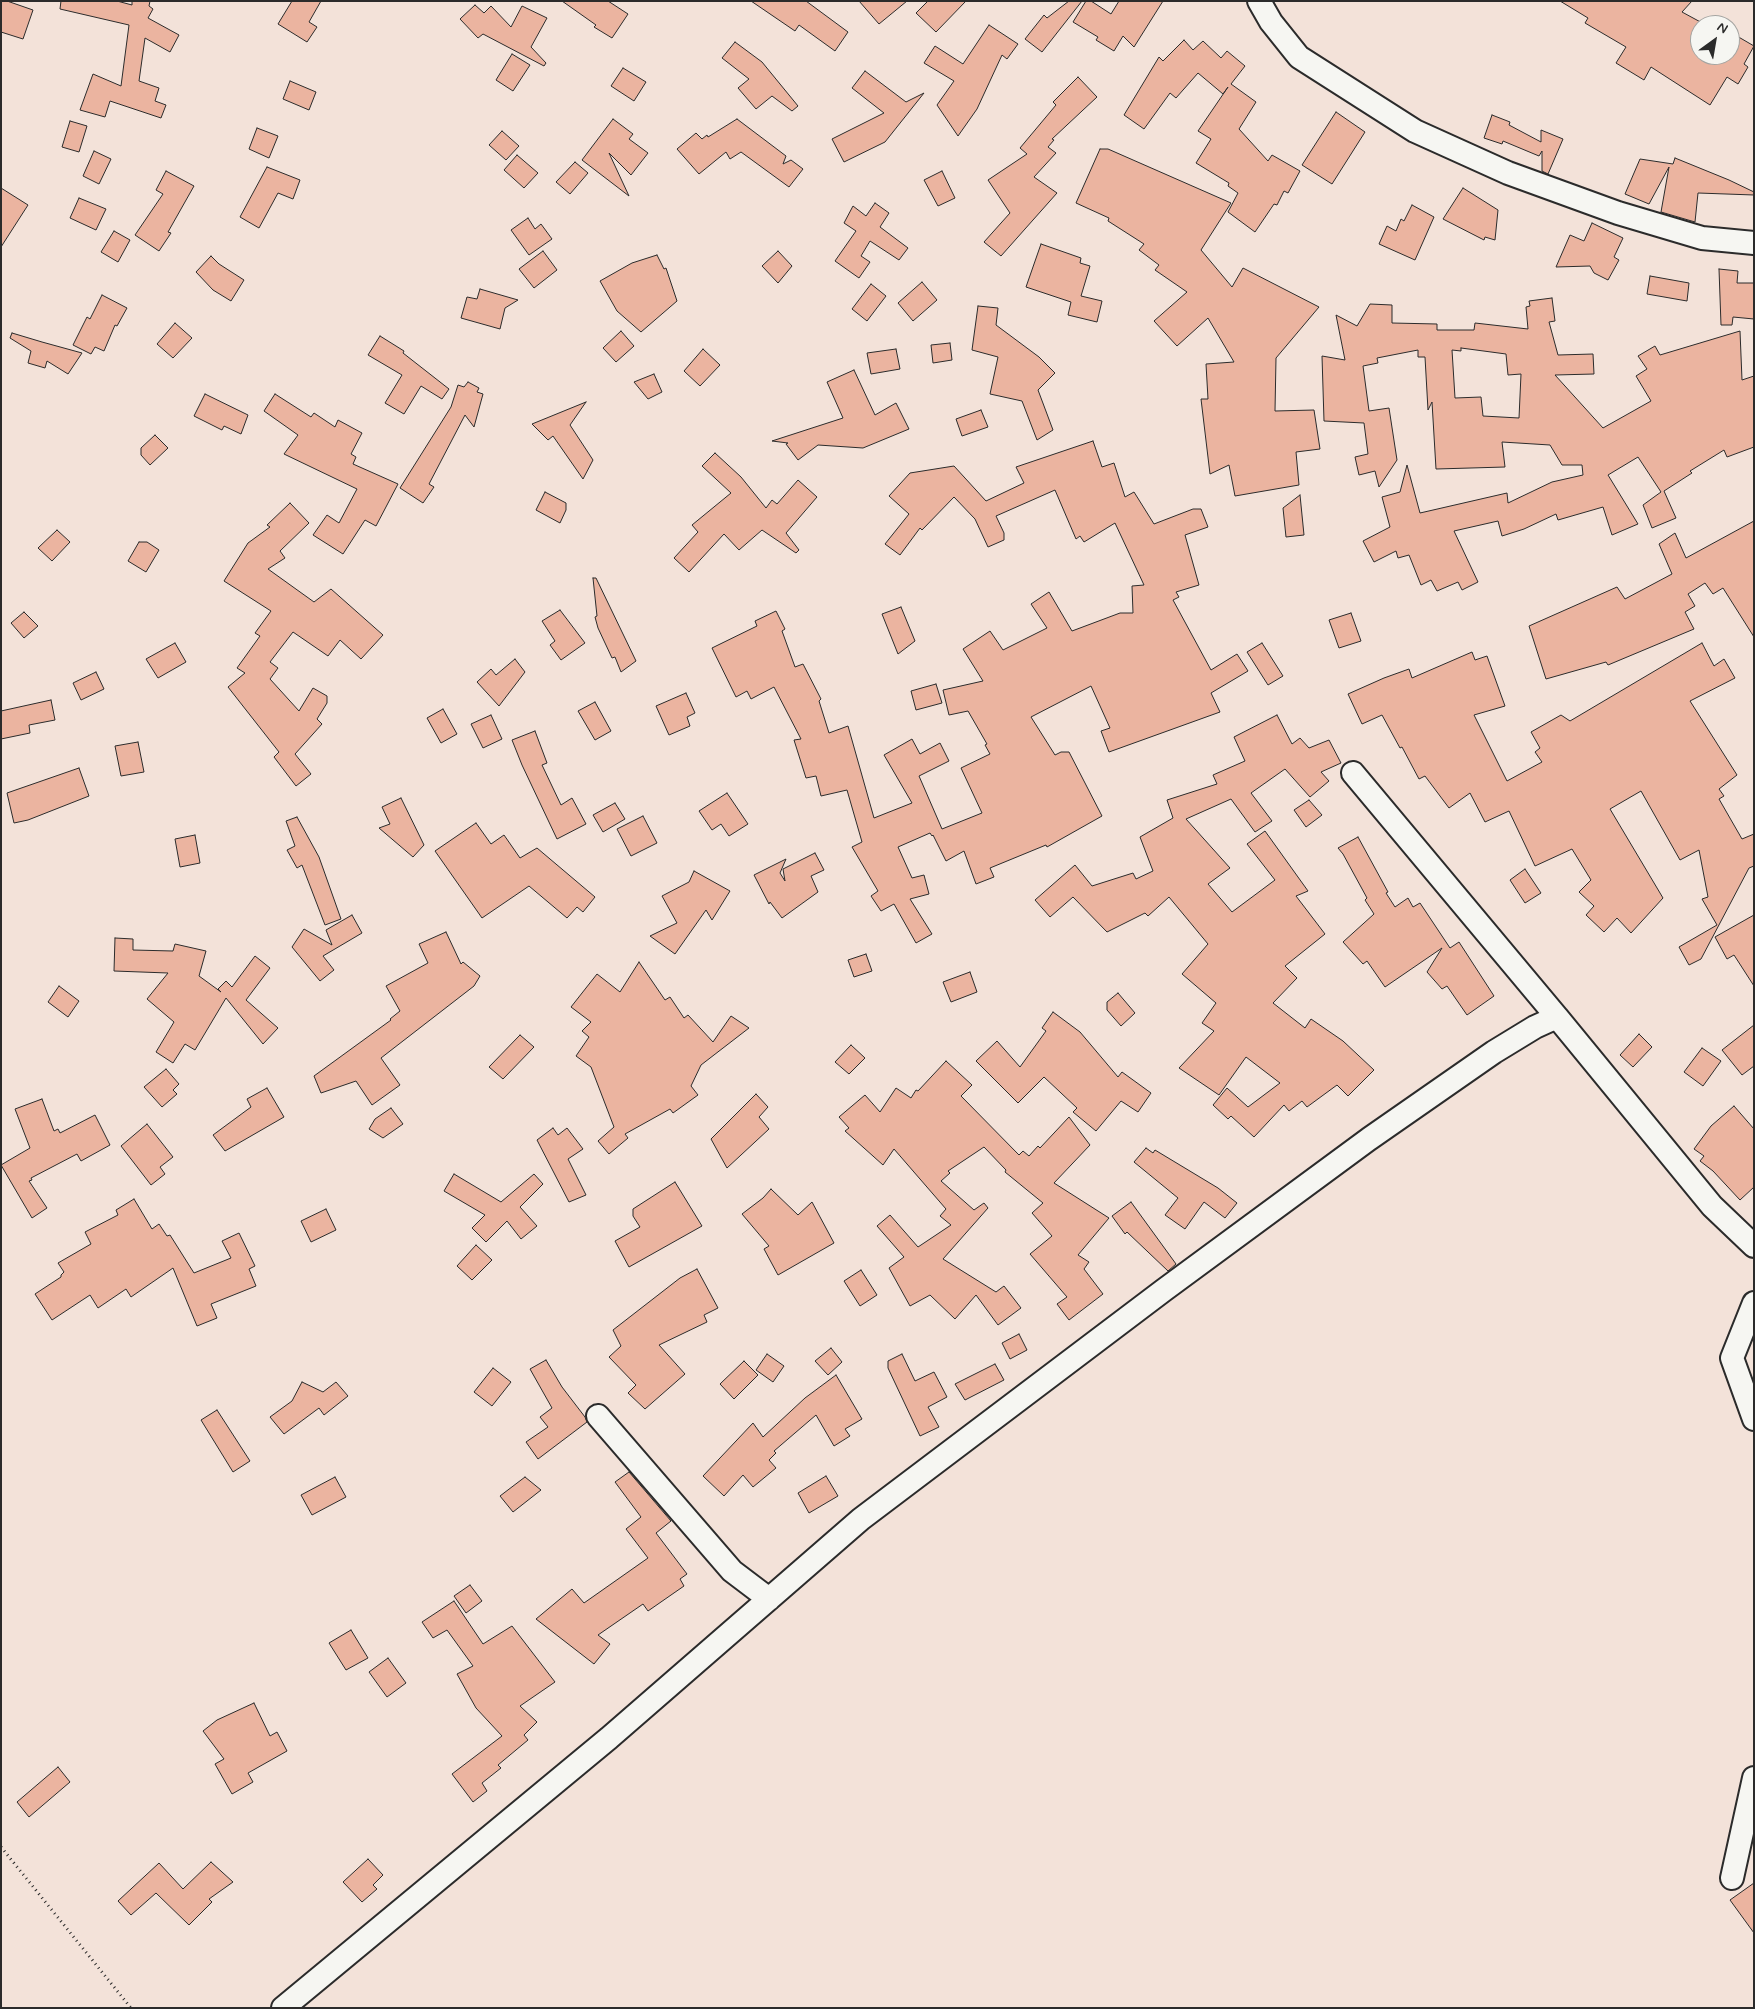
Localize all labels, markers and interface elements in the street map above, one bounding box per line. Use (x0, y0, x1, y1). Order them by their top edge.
north arrow (1690, 15, 1740, 65)
text: N (1714, 18, 1731, 38)

